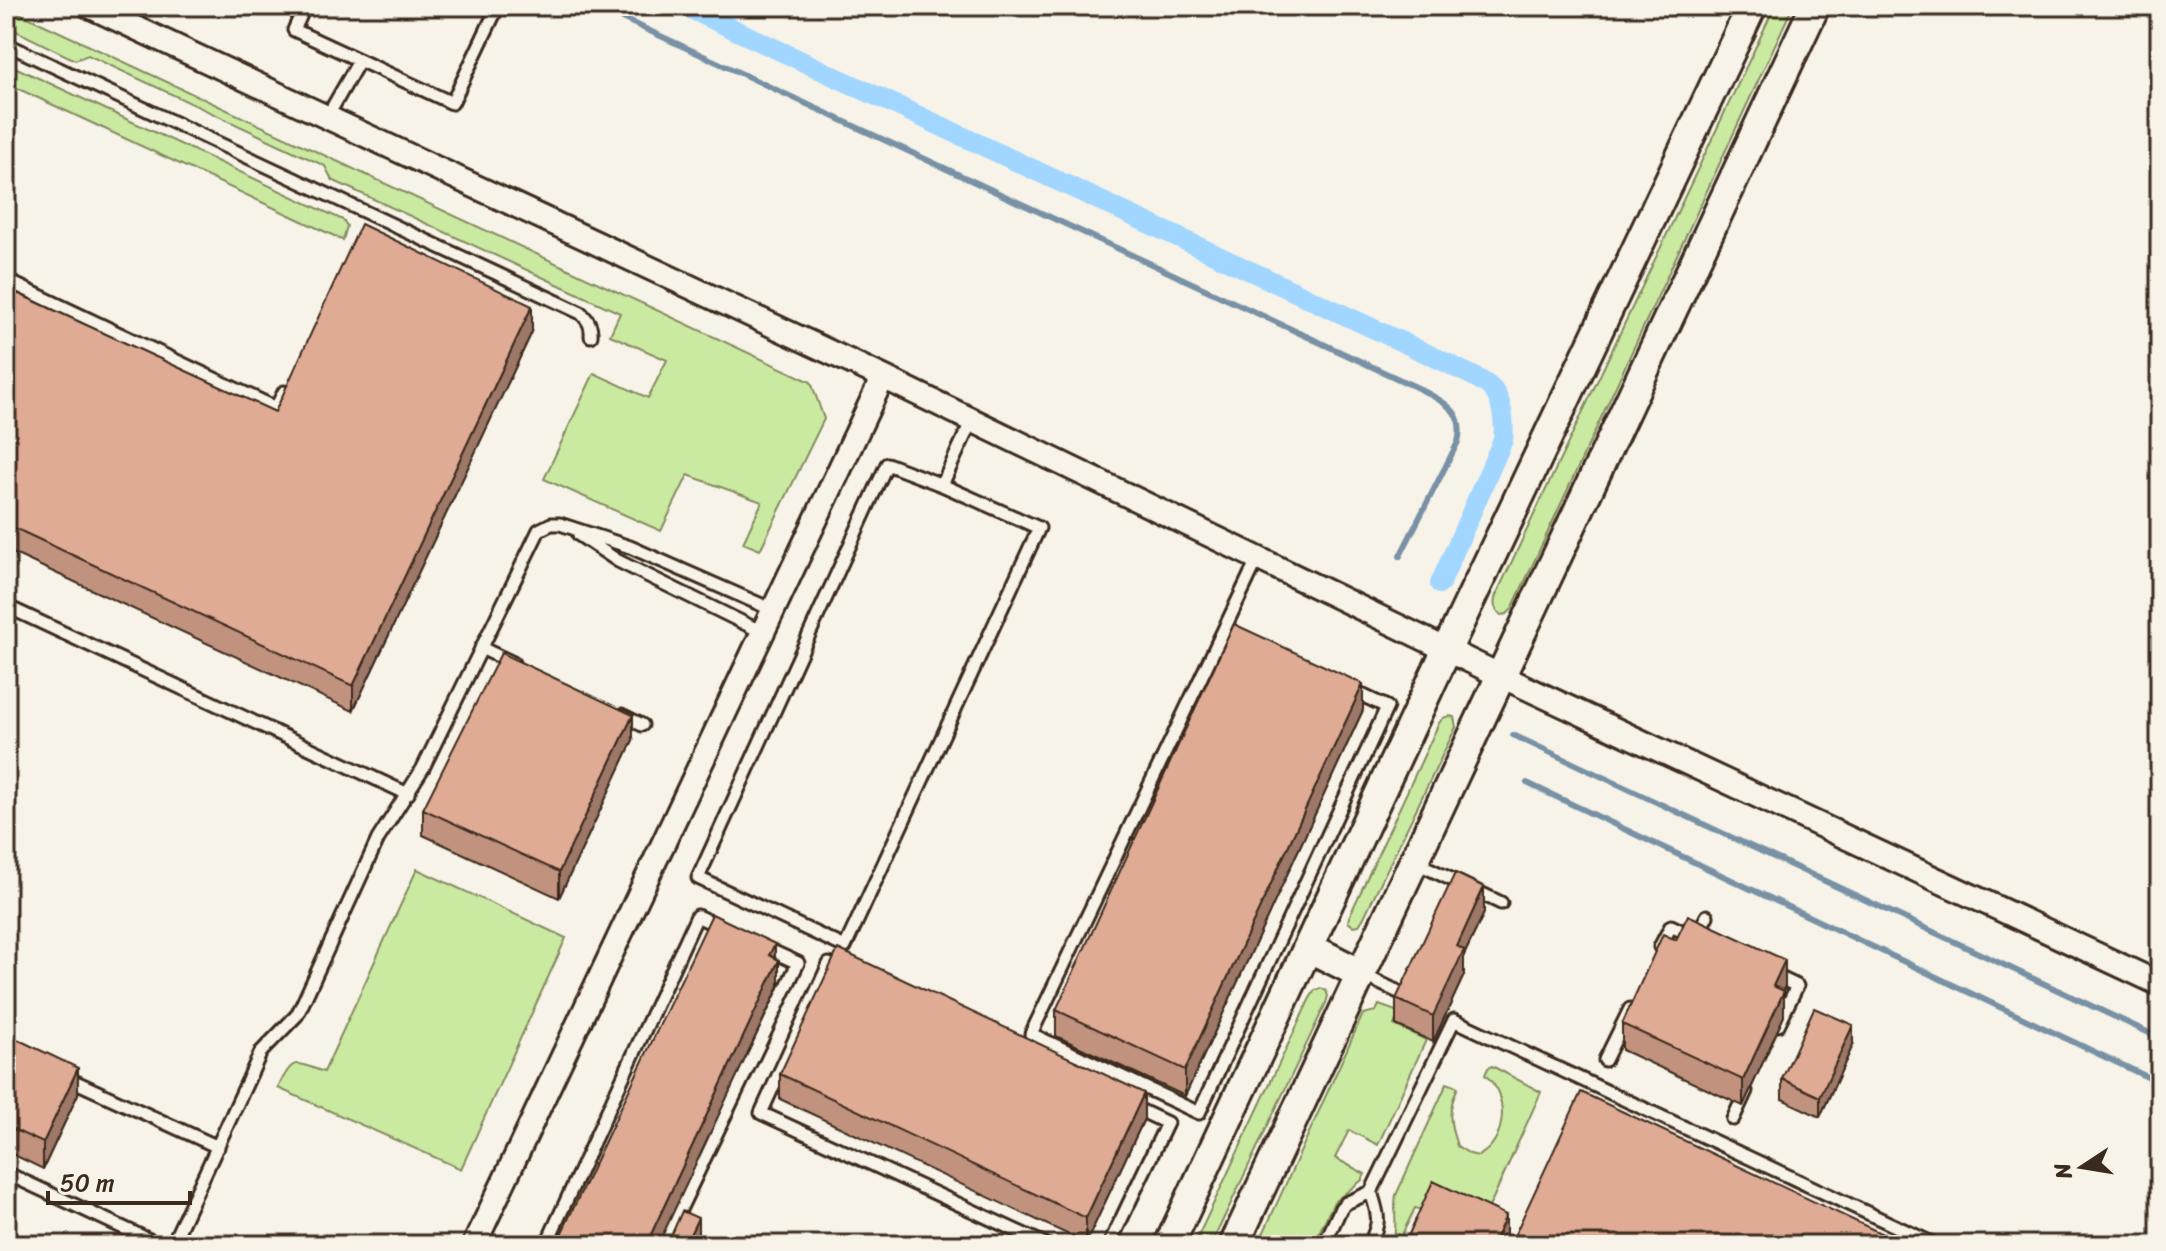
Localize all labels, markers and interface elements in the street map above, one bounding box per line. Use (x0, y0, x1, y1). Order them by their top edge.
north arrow (2042, 1127, 2122, 1207)
scale bar (48, 1155, 190, 1205)
text: N (2042, 1159, 2084, 1184)
text: 50 m (60, 1162, 115, 1204)

